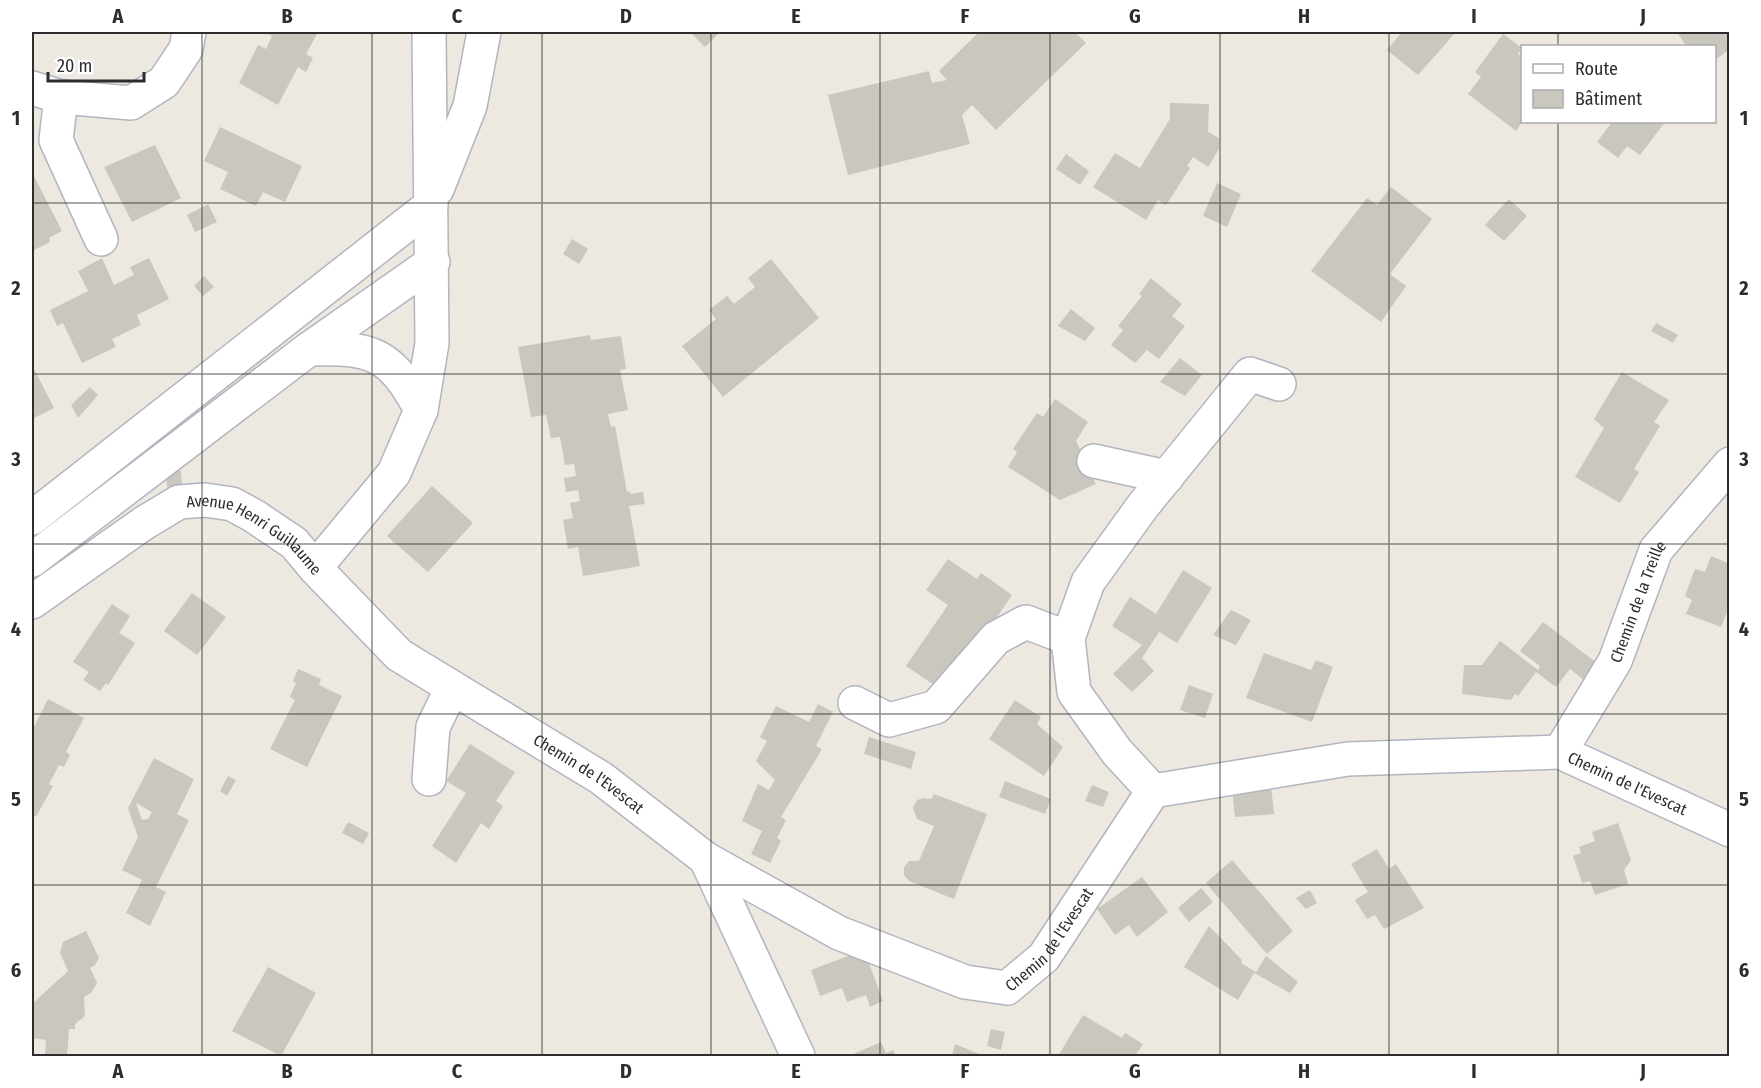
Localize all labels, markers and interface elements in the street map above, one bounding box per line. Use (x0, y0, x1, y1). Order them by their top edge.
text: A (112, 4, 125, 28)
text: B (281, 4, 293, 28)
text: C (452, 4, 463, 28)
text: D (620, 4, 632, 28)
text: E (791, 4, 801, 28)
text: F (961, 4, 970, 28)
text: G (1129, 4, 1141, 28)
text: H (1298, 4, 1310, 28)
text: I (1471, 4, 1477, 28)
text: J (1639, 4, 1646, 28)
scale bar (48, 45, 144, 83)
legend (1521, 45, 1716, 123)
text: 20 m (57, 55, 92, 77)
text: Route (1575, 58, 1618, 80)
text: Bâtiment (1575, 88, 1642, 110)
text: 1 (12, 106, 20, 130)
text: 1 (1740, 106, 1748, 130)
text: 2 (10, 276, 21, 300)
text: 2 (1738, 276, 1749, 300)
text: 3 (10, 447, 21, 471)
text: 3 (1738, 447, 1749, 471)
street label: Avenue Henri Guillaume (185, 490, 326, 579)
street label: Chemin de la Treille (1606, 536, 1670, 665)
text: 4 (11, 617, 21, 641)
text: 4 (1739, 617, 1749, 641)
street label: Chemin de l'Evescat (530, 730, 649, 818)
street label: Chemin de l'Evescat (1565, 747, 1691, 819)
text: 5 (11, 787, 21, 811)
text: 5 (1739, 787, 1749, 811)
street label: Chemin de l'Evescat (1001, 883, 1097, 995)
text: 6 (11, 958, 21, 982)
text: 6 (1739, 958, 1749, 982)
text: A (112, 1059, 125, 1083)
text: B (281, 1059, 293, 1083)
text: C (452, 1059, 463, 1083)
text: D (620, 1059, 632, 1083)
text: E (791, 1059, 801, 1083)
text: F (961, 1059, 970, 1083)
text: G (1129, 1059, 1141, 1083)
text: H (1298, 1059, 1310, 1083)
text: I (1471, 1059, 1477, 1083)
text: J (1639, 1059, 1646, 1083)

